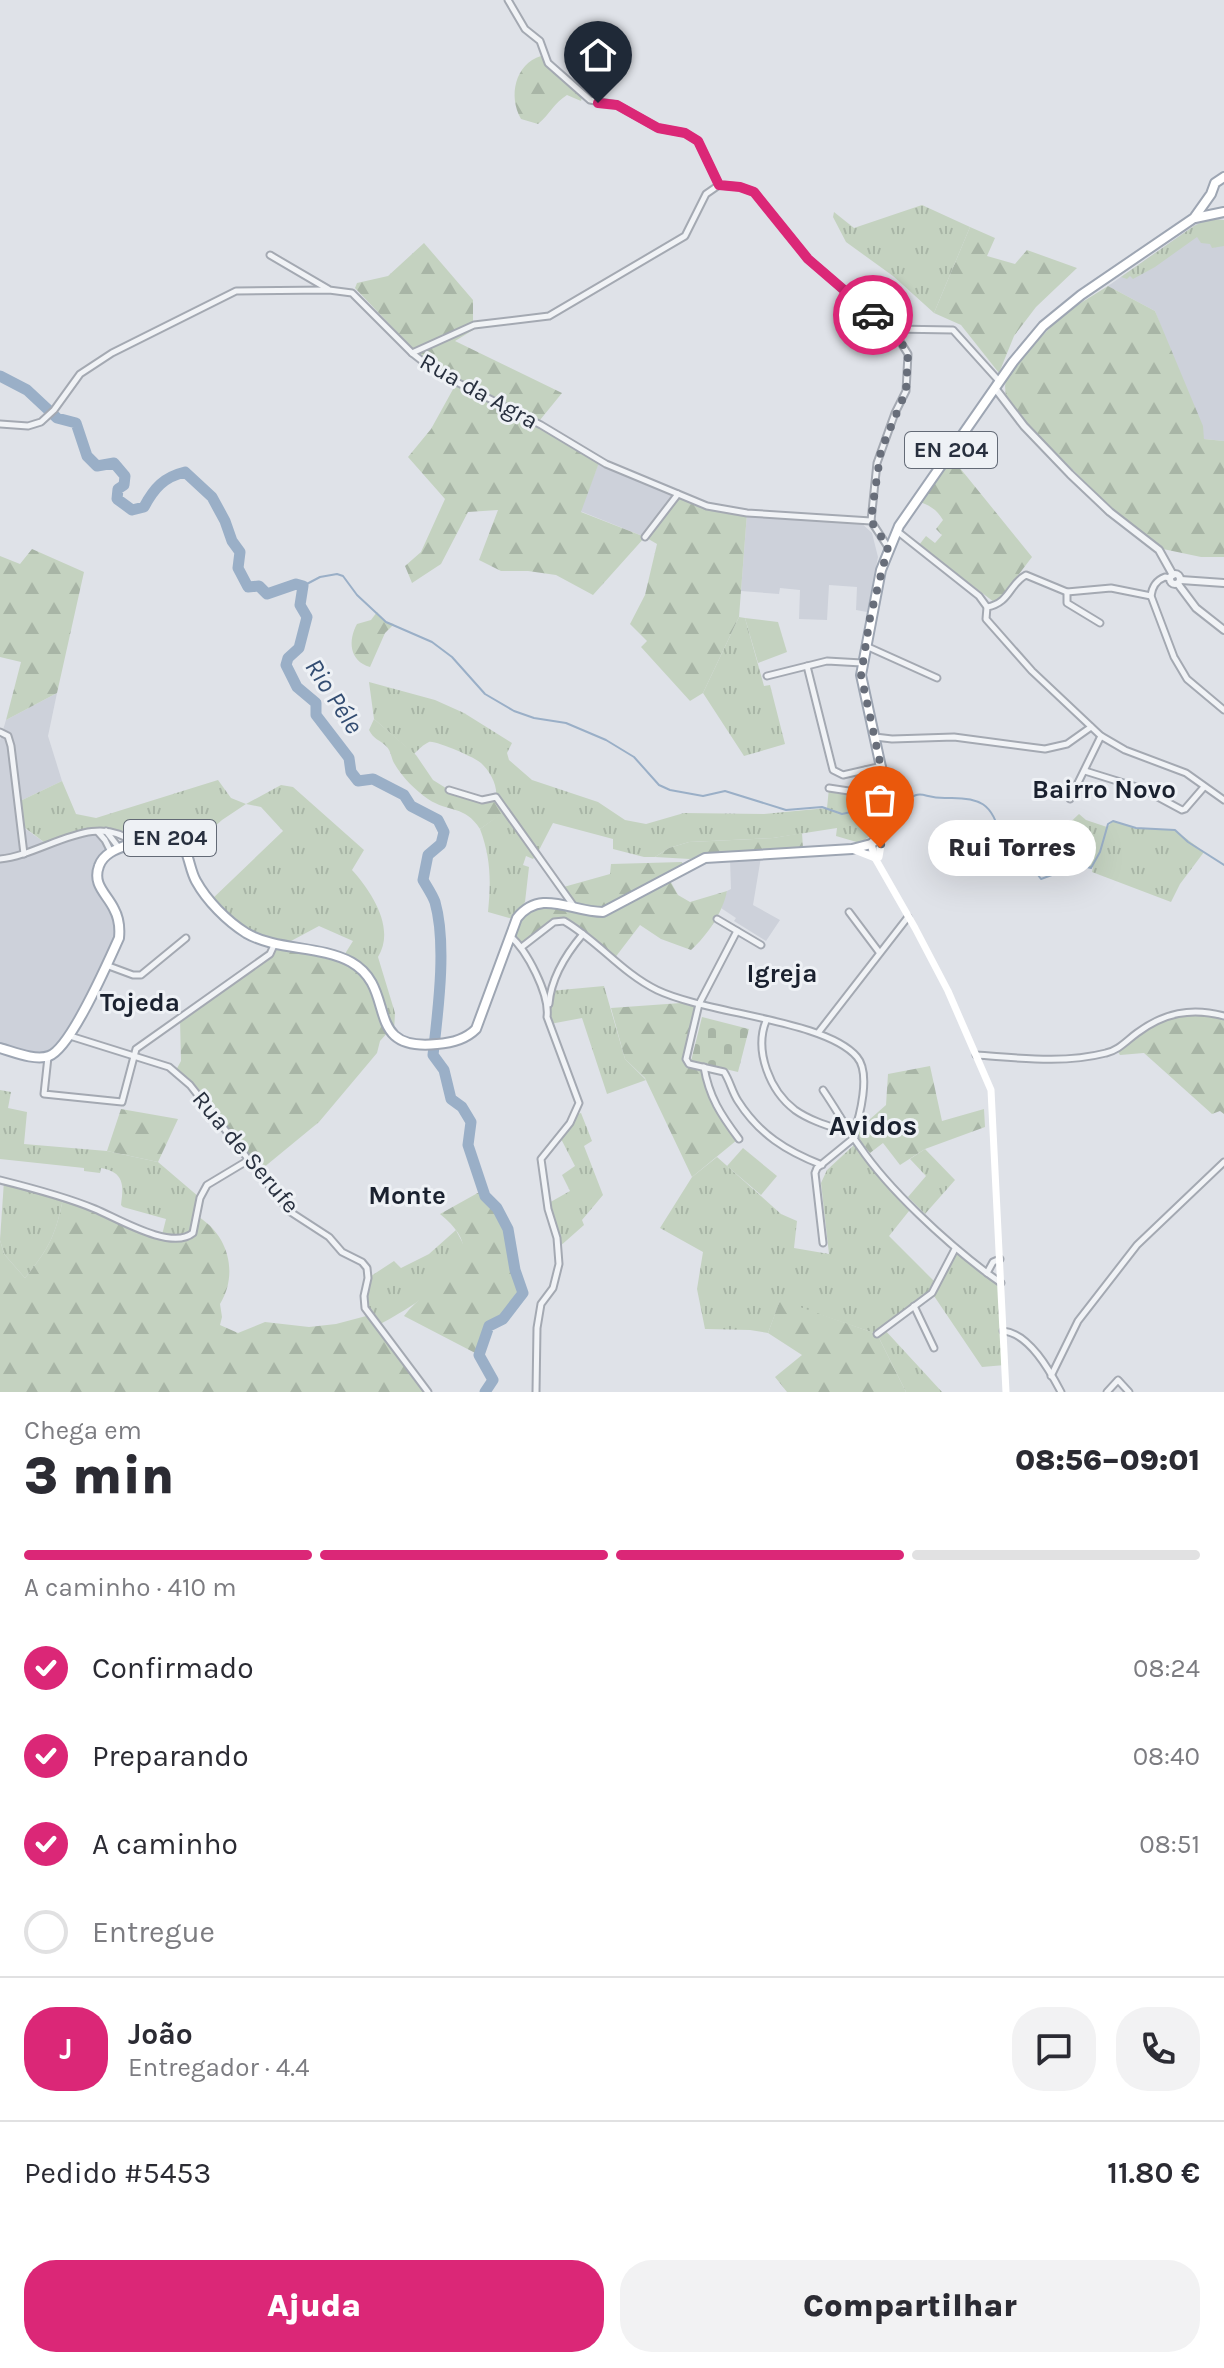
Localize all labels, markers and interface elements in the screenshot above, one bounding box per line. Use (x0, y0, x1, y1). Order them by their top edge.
pin (564, 21, 632, 103)
icon: home (576, 33, 620, 77)
courier (833, 275, 913, 355)
icon: car (851, 293, 895, 337)
street label: Rua da Agra (415, 347, 543, 435)
road number: EN 204 (905, 432, 997, 468)
water label: Rio Péle (298, 653, 370, 739)
pin (846, 766, 914, 848)
district label: Bairro Novo (1032, 774, 1176, 805)
icon: bag (858, 778, 902, 822)
road number: EN 204 (124, 820, 216, 856)
callout: Rui Torres (928, 820, 1096, 876)
text: Rui Torres (948, 832, 1076, 863)
district label: Igreja (747, 958, 817, 989)
district label: Tojeda (100, 987, 180, 1018)
street label: Rua de Serufe (187, 1085, 305, 1219)
district label: Avidos (829, 1109, 917, 1142)
district label: Monte (368, 1180, 446, 1211)
text: Chega em (24, 1415, 142, 1446)
text: 08:56–09:01 (1015, 1442, 1200, 1478)
text: 3 min (24, 1445, 174, 1506)
text: A caminho · 410 m (24, 1572, 237, 1603)
icon: check (24, 1646, 68, 1690)
text: Confirmado (92, 1650, 254, 1686)
text: 08:24 (1133, 1653, 1200, 1684)
icon: check (24, 1734, 68, 1778)
text: Preparando (92, 1738, 249, 1774)
text: 08:40 (1133, 1741, 1200, 1772)
icon: check (24, 1822, 68, 1866)
text: A caminho (92, 1826, 238, 1862)
text: 08:51 (1139, 1829, 1200, 1860)
text: Entregue (92, 1914, 215, 1950)
button: chat (1012, 2007, 1096, 2091)
button: phone (1116, 2007, 1200, 2091)
text: João (128, 2016, 193, 2052)
text: J (59, 2031, 73, 2067)
text: Entregador · 4.4 (128, 2052, 310, 2083)
text: Pedido #5453 (24, 2155, 211, 2191)
text: 11.80 € (1107, 2155, 1200, 2191)
button: Ajuda (24, 2260, 604, 2352)
button: Compartilhar (620, 2260, 1200, 2352)

